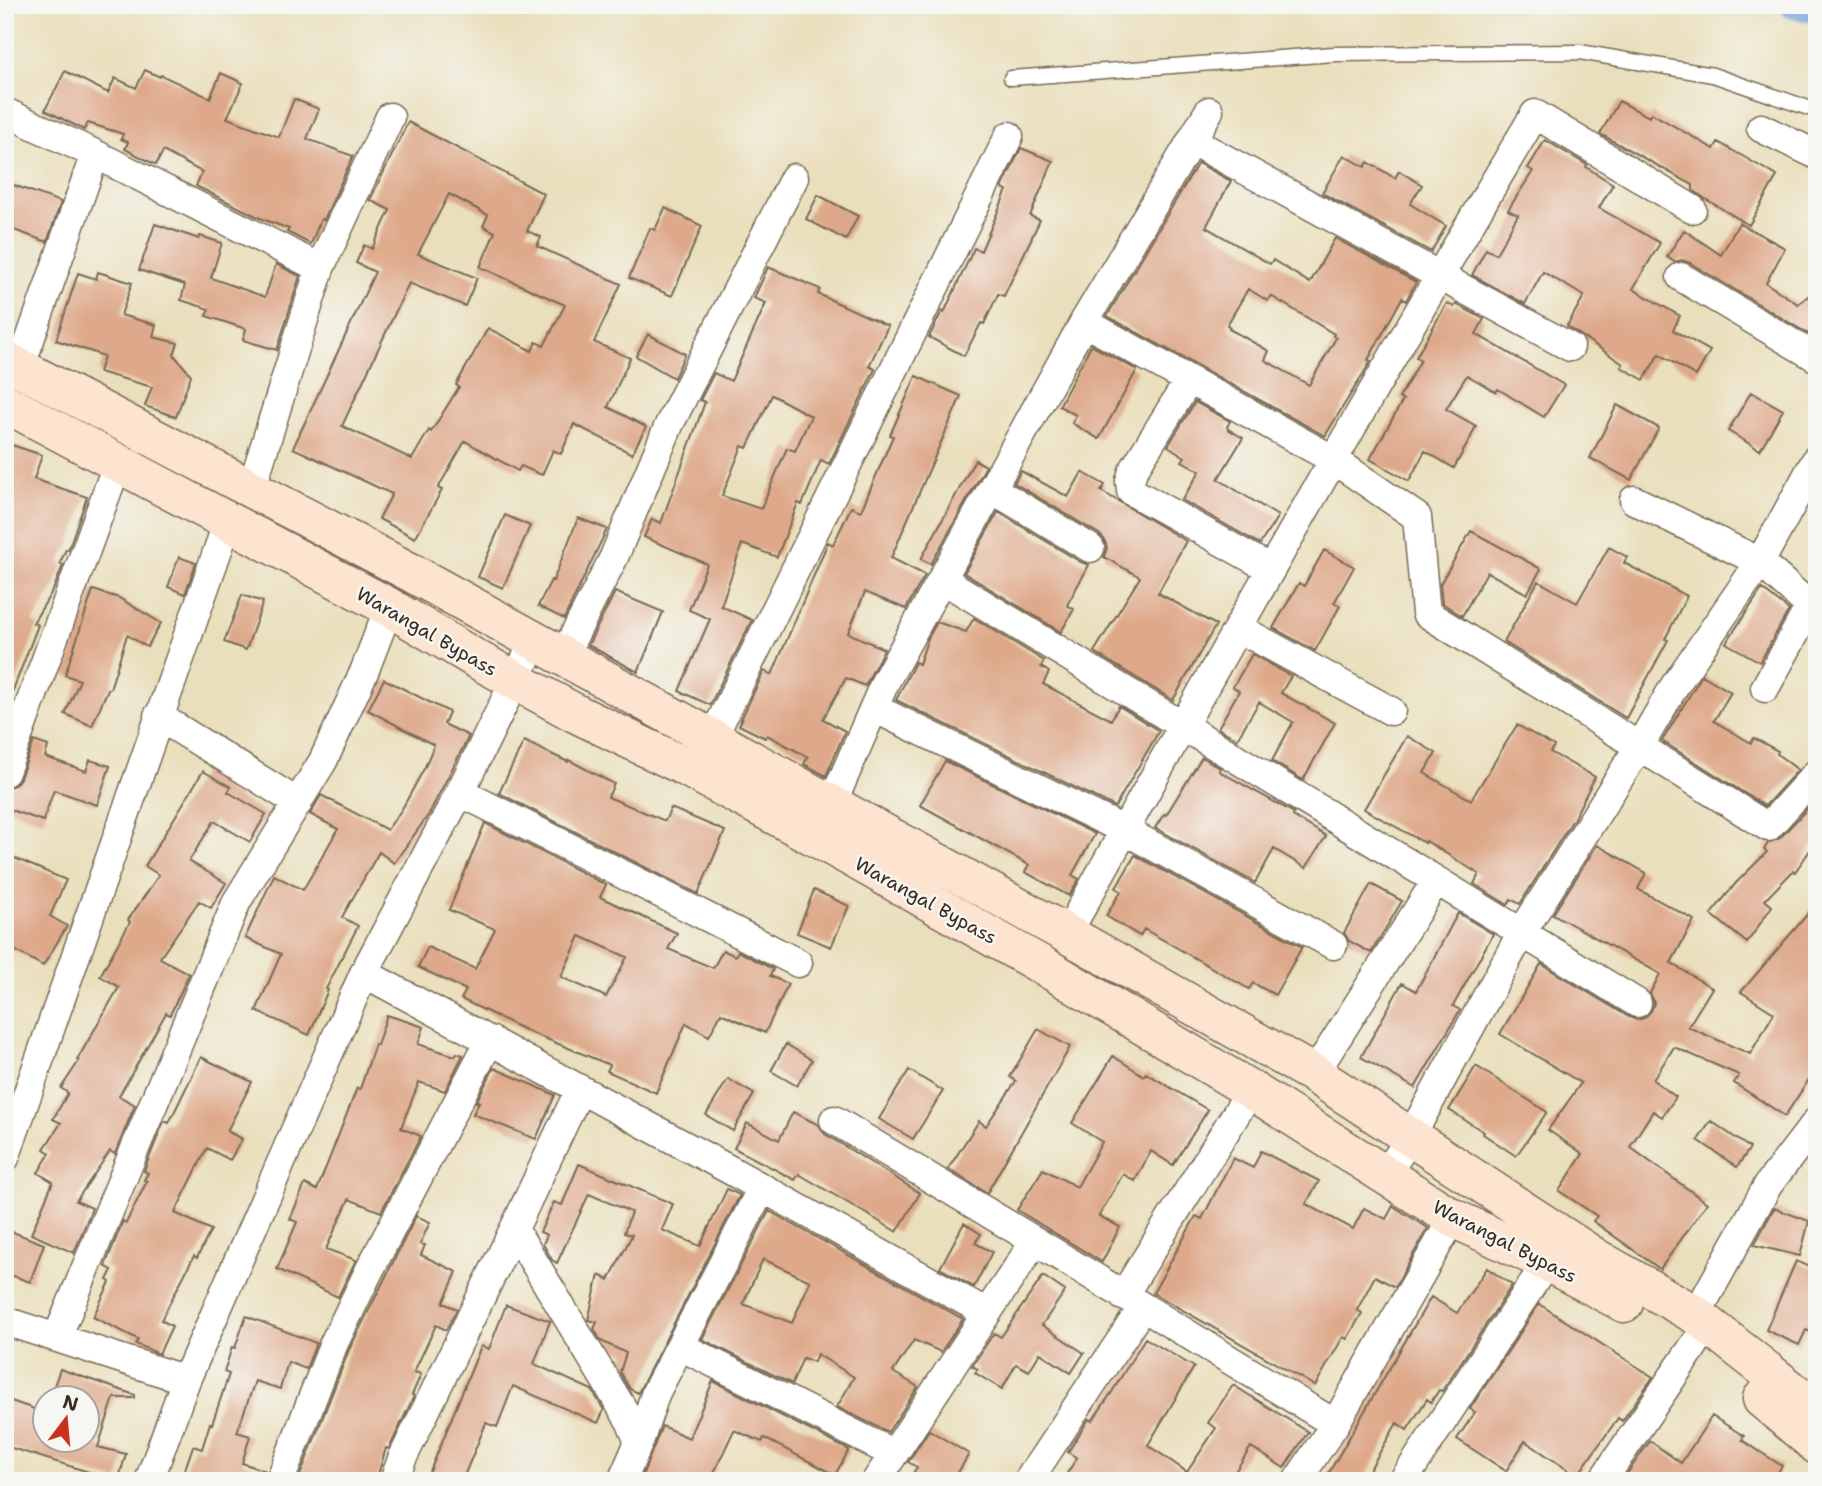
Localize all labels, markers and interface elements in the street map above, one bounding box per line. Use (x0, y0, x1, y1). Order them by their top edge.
street label: Warangal Bypass (352, 581, 502, 682)
street label: Warangal Bypass (850, 851, 1001, 950)
street label: Warangal Bypass (1428, 1194, 1581, 1289)
north arrow (32, 1384, 102, 1454)
text: N (60, 1389, 81, 1417)

